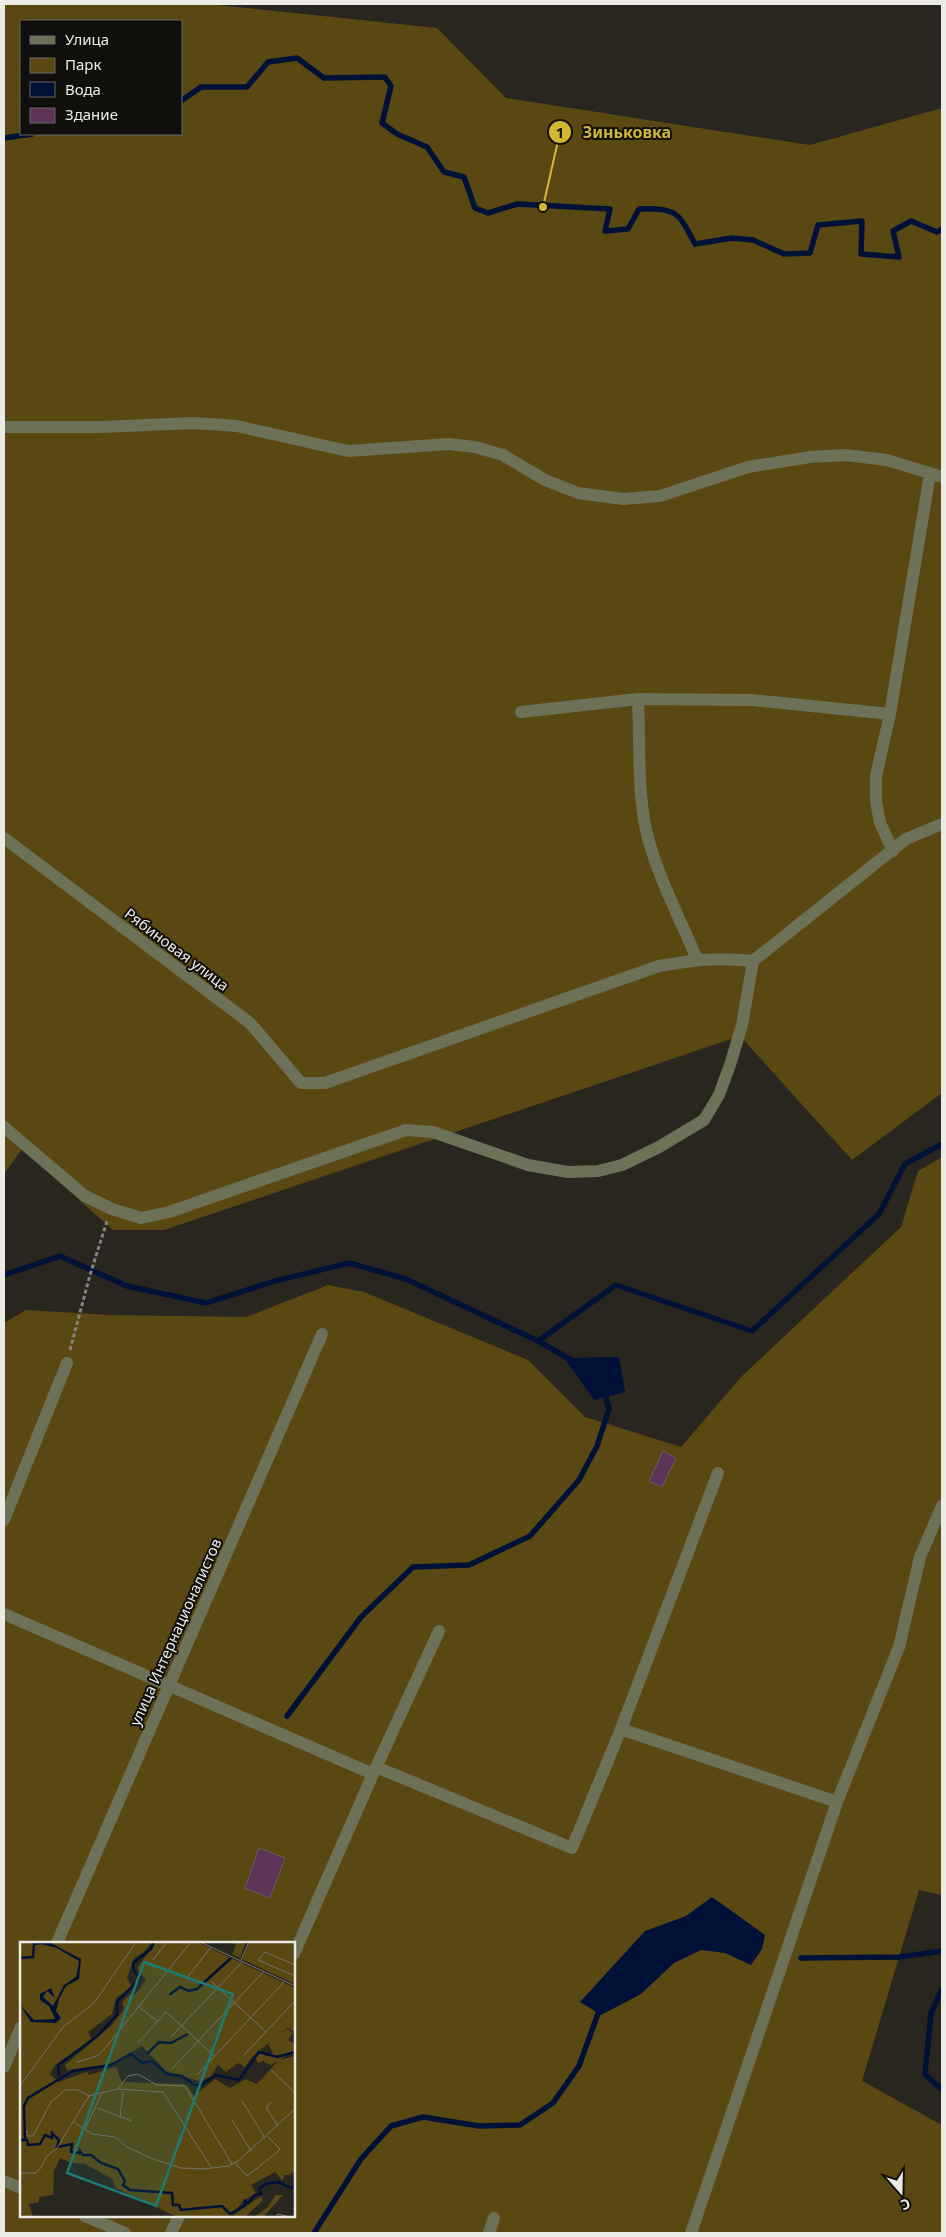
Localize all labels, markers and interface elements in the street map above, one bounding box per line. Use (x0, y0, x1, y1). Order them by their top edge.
legend (20, 20, 182, 135)
text: Улица (65, 29, 109, 49)
text: Парк (65, 54, 101, 74)
text: Вода (65, 79, 101, 99)
text: Здание (65, 104, 118, 124)
callout: Зиньковка (548, 117, 681, 148)
text: Зиньковка (583, 121, 671, 143)
text: 1 (556, 122, 564, 142)
street label: Рябиновая улица (121, 903, 233, 995)
street label: улица Интернационалистов (124, 1535, 226, 1729)
inset map (20, 1942, 295, 2217)
north arrow (876, 2167, 926, 2217)
text: С (898, 2194, 913, 2215)

